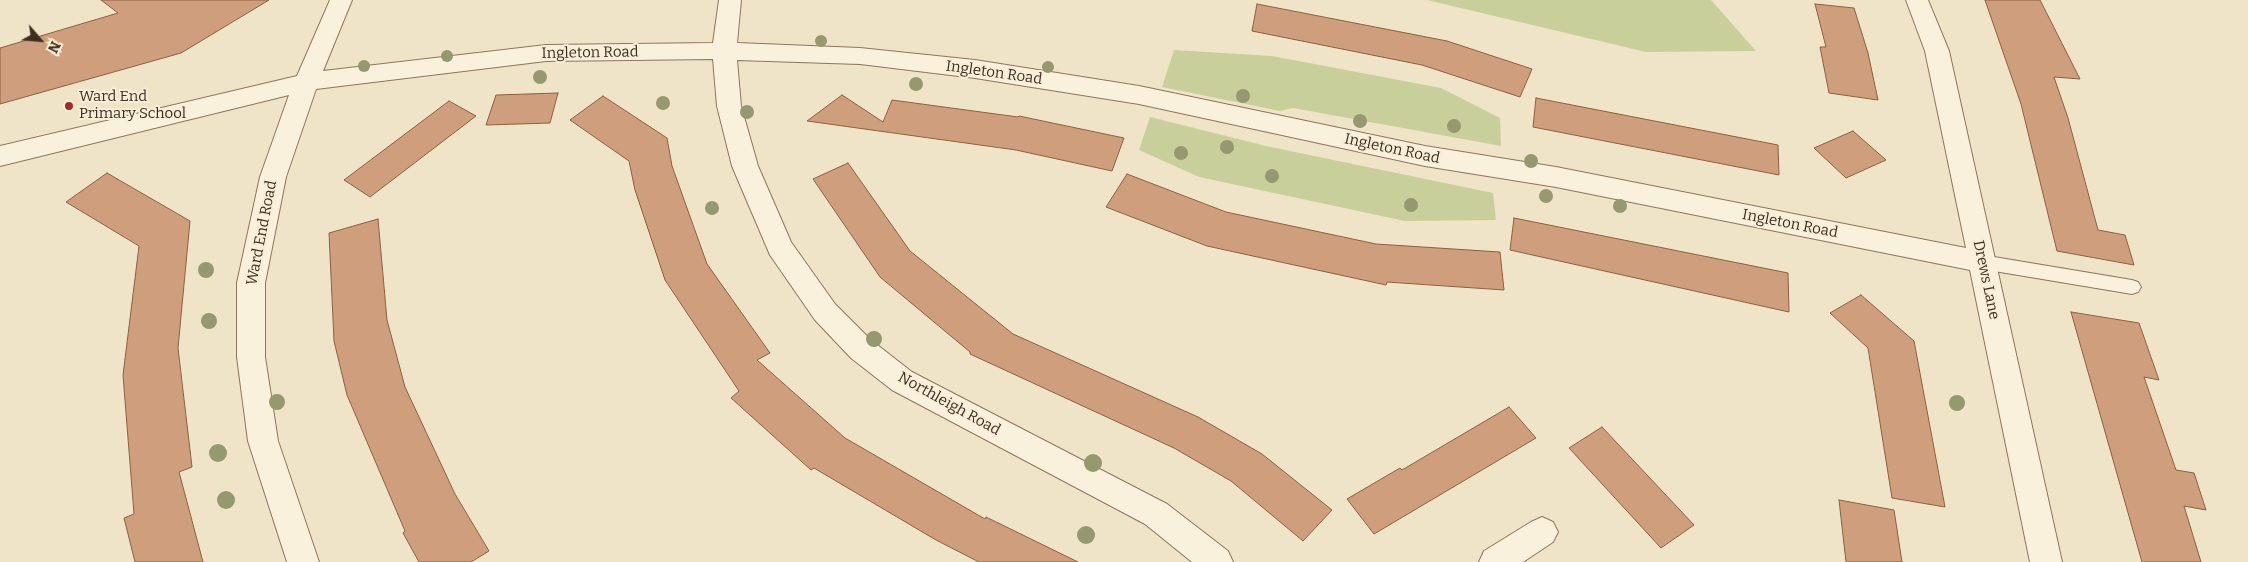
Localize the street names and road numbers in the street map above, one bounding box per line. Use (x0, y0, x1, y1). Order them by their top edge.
street label: Ingleton Road (541, 43, 639, 63)
street label: Ingleton Road (945, 57, 1043, 89)
street label: Ingleton Road (1343, 130, 1441, 168)
street label: Ward End Road (243, 179, 281, 287)
street label: Ingleton Road (1741, 206, 1839, 242)
street label: Drews Lane (1969, 239, 2003, 321)
street label: Northleigh Road (895, 368, 1003, 440)

